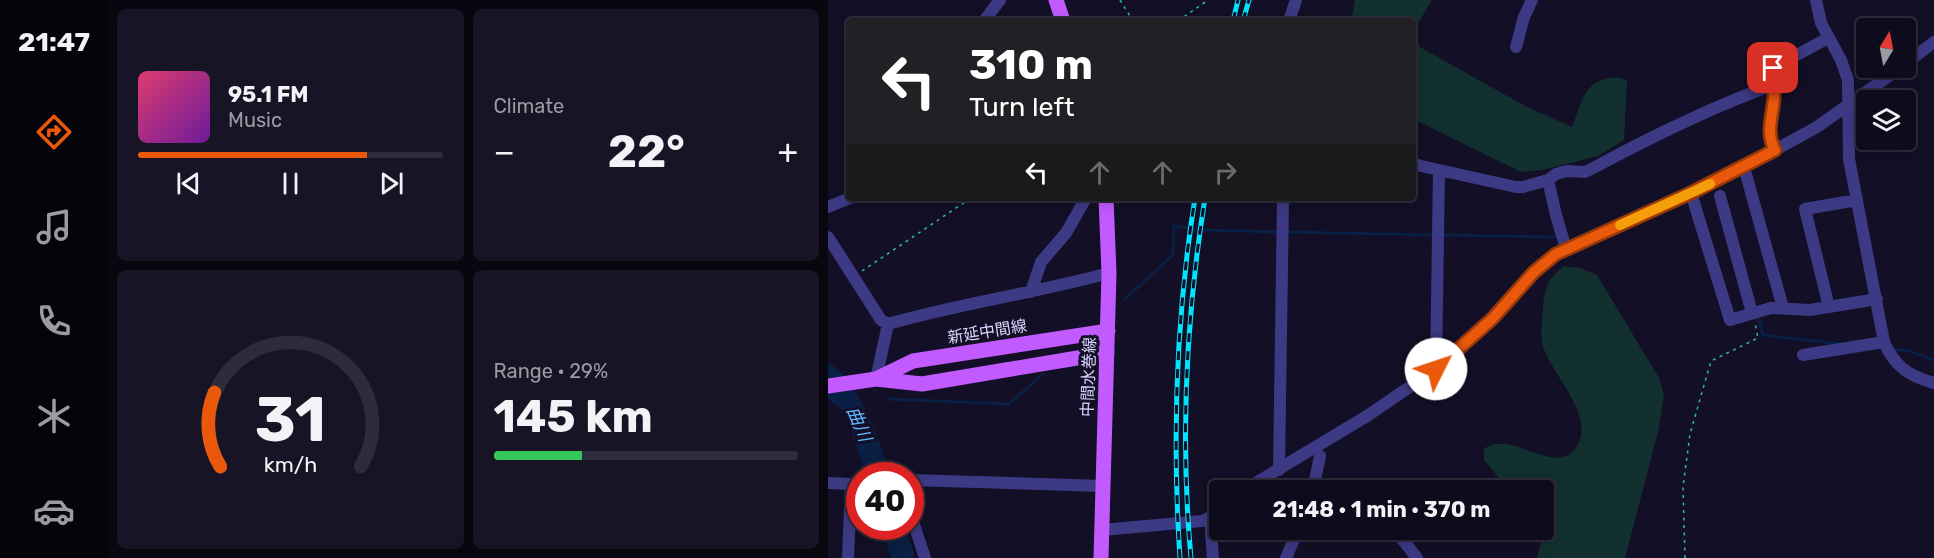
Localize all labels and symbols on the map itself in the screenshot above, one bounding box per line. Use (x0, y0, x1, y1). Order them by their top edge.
north arrow (1856, 18, 1916, 78)
pin (1747, 42, 1798, 93)
street label: 新延中間線 (946, 316, 1028, 347)
street label: 中間水巻線 (1078, 337, 1099, 417)
position arrow (1404, 337, 1468, 401)
water label: 曲川 (842, 403, 877, 447)
speed limit sign: 40 (846, 462, 924, 540)

